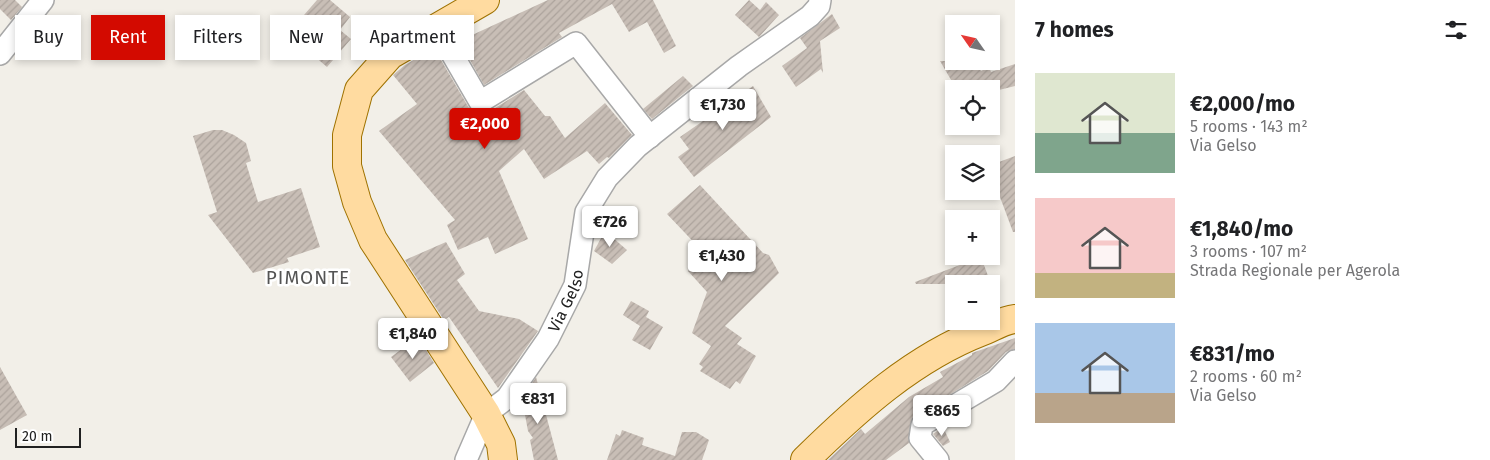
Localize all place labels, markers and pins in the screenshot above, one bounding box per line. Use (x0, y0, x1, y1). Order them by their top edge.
pin: €1,730 (682, 88, 764, 131)
pin: €2,000 (444, 108, 526, 150)
pin: €726 (580, 206, 640, 248)
pin: €1,430 (681, 240, 763, 282)
pin: €1,840 (372, 318, 454, 360)
pin: €831 (508, 382, 568, 425)
pin: €865 (912, 394, 972, 437)

